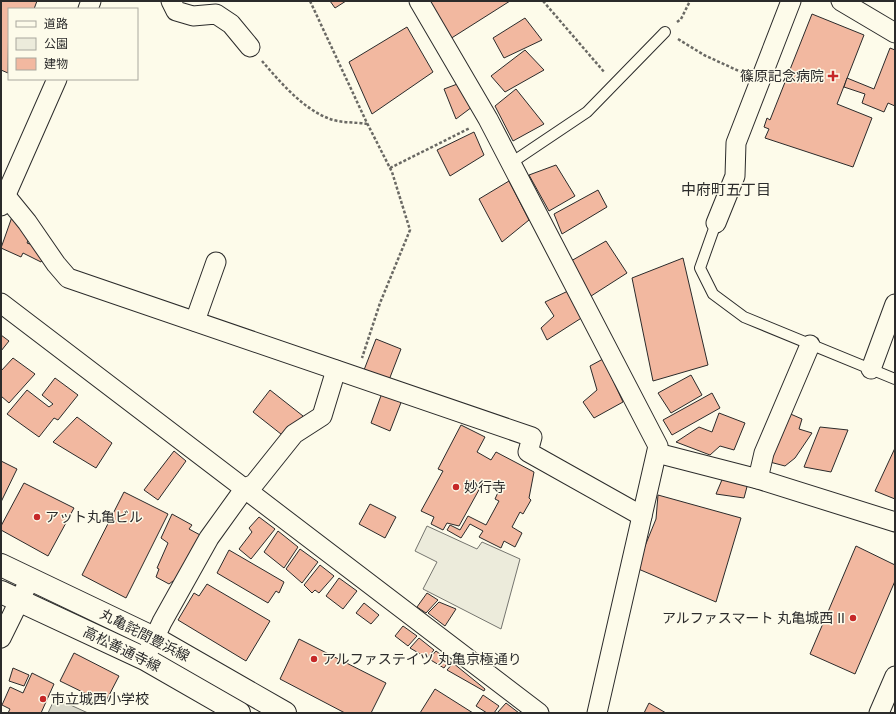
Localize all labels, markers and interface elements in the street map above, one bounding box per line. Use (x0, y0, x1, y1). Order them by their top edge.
legend (8, 8, 138, 80)
text: 道路 (44, 17, 68, 31)
text: 公園 (44, 37, 68, 51)
text: 建物 (44, 57, 68, 71)
place label: 篠原記念病院 (740, 68, 824, 84)
marker: 篠原記念病院 (827, 70, 839, 82)
district label: 中府町五丁目 (681, 181, 771, 198)
place label: 妙行寺 (464, 479, 506, 495)
marker: 妙行寺 (451, 482, 461, 492)
place label: アット丸亀ビル (45, 509, 143, 525)
marker: アット丸亀ビル (32, 512, 42, 522)
street label: 丸亀詫間豊浜線 (98, 606, 192, 664)
place label: アルファスマート 丸亀城西 II (662, 610, 845, 626)
marker: アルファスマート 丸亀城西 II (848, 613, 858, 623)
street label: 高松善通寺線 (81, 623, 163, 675)
place label: アルファステイツ 丸亀京極通り (322, 651, 522, 667)
marker: アルファステイツ 丸亀京極通り (309, 654, 319, 664)
place label: 市立城西小学校 (51, 691, 149, 707)
marker: 市立城西小学校 (38, 694, 48, 704)

